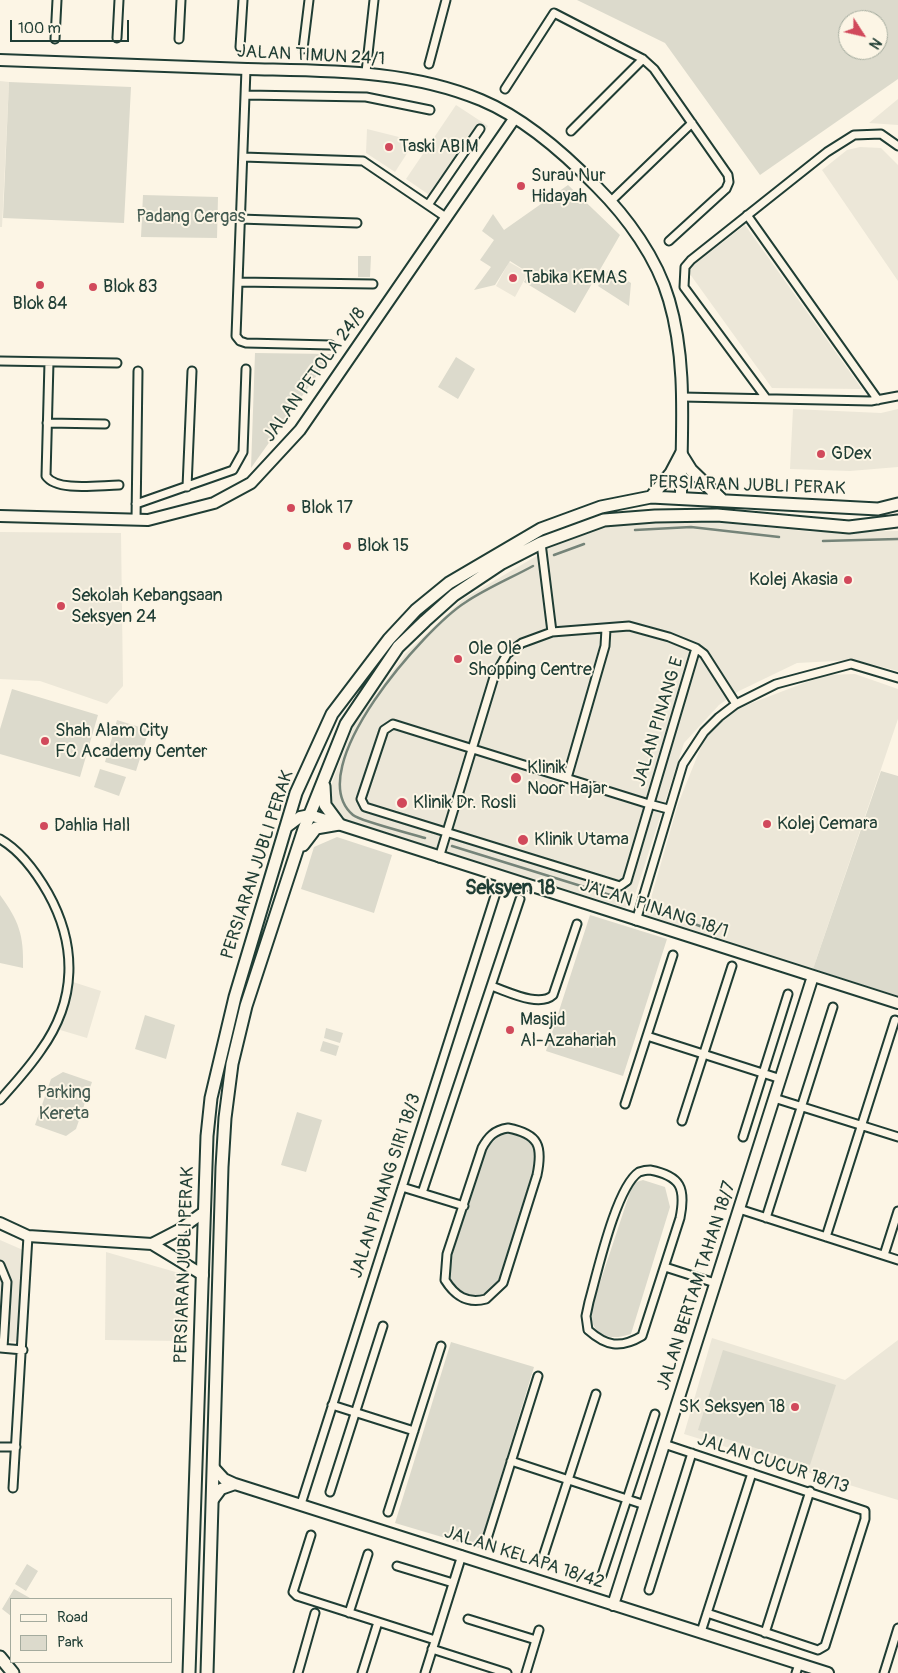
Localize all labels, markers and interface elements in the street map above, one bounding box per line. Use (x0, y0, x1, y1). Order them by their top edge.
scale bar (12, 10, 131, 42)
north arrow (838, 10, 888, 60)
text: 100 m (18, 19, 61, 38)
text: N (865, 35, 885, 52)
street label: JALAN TIMUN 24/1 (236, 41, 386, 71)
place label: Taski ABIM (399, 136, 478, 158)
marker: Taski ABIM (383, 141, 395, 153)
place label: Surau Nur Hidayah (531, 165, 606, 208)
marker: Surau Nur Hidayah (515, 180, 527, 192)
park label: Padang Cergas (136, 206, 246, 228)
place label: Tabika KEMAS (523, 267, 627, 289)
marker: Tabika KEMAS (507, 272, 519, 284)
place label: Blok 83 (103, 276, 158, 298)
marker: Blok 84 (34, 279, 46, 291)
marker: Blok 83 (87, 281, 99, 293)
place label: Blok 84 (12, 293, 68, 315)
street label: JALAN PETOLA 24/8 (259, 304, 371, 446)
place label: GDex (831, 443, 872, 465)
marker: GDex (815, 448, 827, 460)
street label: PERSIARAN JUBLI PERAK (648, 472, 846, 500)
place label: Blok 17 (301, 497, 353, 519)
marker: Blok 17 (285, 502, 297, 514)
place label: Blok 15 (357, 535, 409, 557)
marker: Blok 15 (341, 540, 353, 552)
place label: Kolej Akasia (749, 569, 838, 591)
marker: Kolej Akasia (842, 574, 854, 586)
place label: Sekolah Kebangsaan Seksyen 24 (71, 585, 223, 628)
marker: Sekolah Kebangsaan Seksyen 24 (55, 600, 67, 612)
place label: Ole Ole Shopping Centre (468, 638, 592, 681)
marker: Ole Ole Shopping Centre (452, 653, 464, 665)
street label: JALAN PINANG E (629, 655, 689, 789)
place label: Shah Alam City FC Academy Center (55, 720, 207, 762)
marker: Shah Alam City FC Academy Center (39, 735, 51, 747)
place label: Klinik Noor Hajar (527, 757, 608, 800)
street label: PERSIARAN JUBLI PERAK (217, 768, 299, 962)
marker: Klinik Noor Hajar (509, 771, 523, 785)
place label: Klinik Dr. Rosli (413, 792, 516, 814)
marker: Klinik Dr. Rosli (395, 796, 409, 810)
place label: Kolej Cemara (777, 813, 878, 835)
place label: Dahlia Hall (54, 815, 130, 837)
marker: Kolej Cemara (761, 818, 773, 830)
marker: Dahlia Hall (38, 820, 50, 832)
place label: Klinik Utama (534, 829, 629, 851)
marker: Klinik Utama (516, 833, 530, 847)
street label: JALAN PINANG 18/1 (577, 875, 731, 943)
district label: Seksyen 18 (465, 877, 555, 901)
place label: Masjid Al-Azahariah (520, 1009, 616, 1052)
marker: Masjid Al-Azahariah (504, 1024, 516, 1036)
park label: Parking Kereta (37, 1082, 91, 1124)
street label: JALAN PINANG SIRI 18/3 (346, 1091, 426, 1281)
street label: PERSIARAN JUBLI PERAK (171, 1166, 199, 1364)
street label: JALAN BERTAM TAHAN 18/7 (653, 1179, 741, 1393)
place label: SK Seksyen 18 (679, 1396, 785, 1418)
marker: SK Seksyen 18 (789, 1401, 801, 1413)
street label: JALAN CUCUR 18/13 (694, 1429, 852, 1499)
street label: JALAN KELAPA 18/42 (441, 1522, 607, 1594)
legend (10, 1598, 172, 1663)
text: Road (57, 1608, 88, 1627)
text: Park (57, 1633, 83, 1652)

